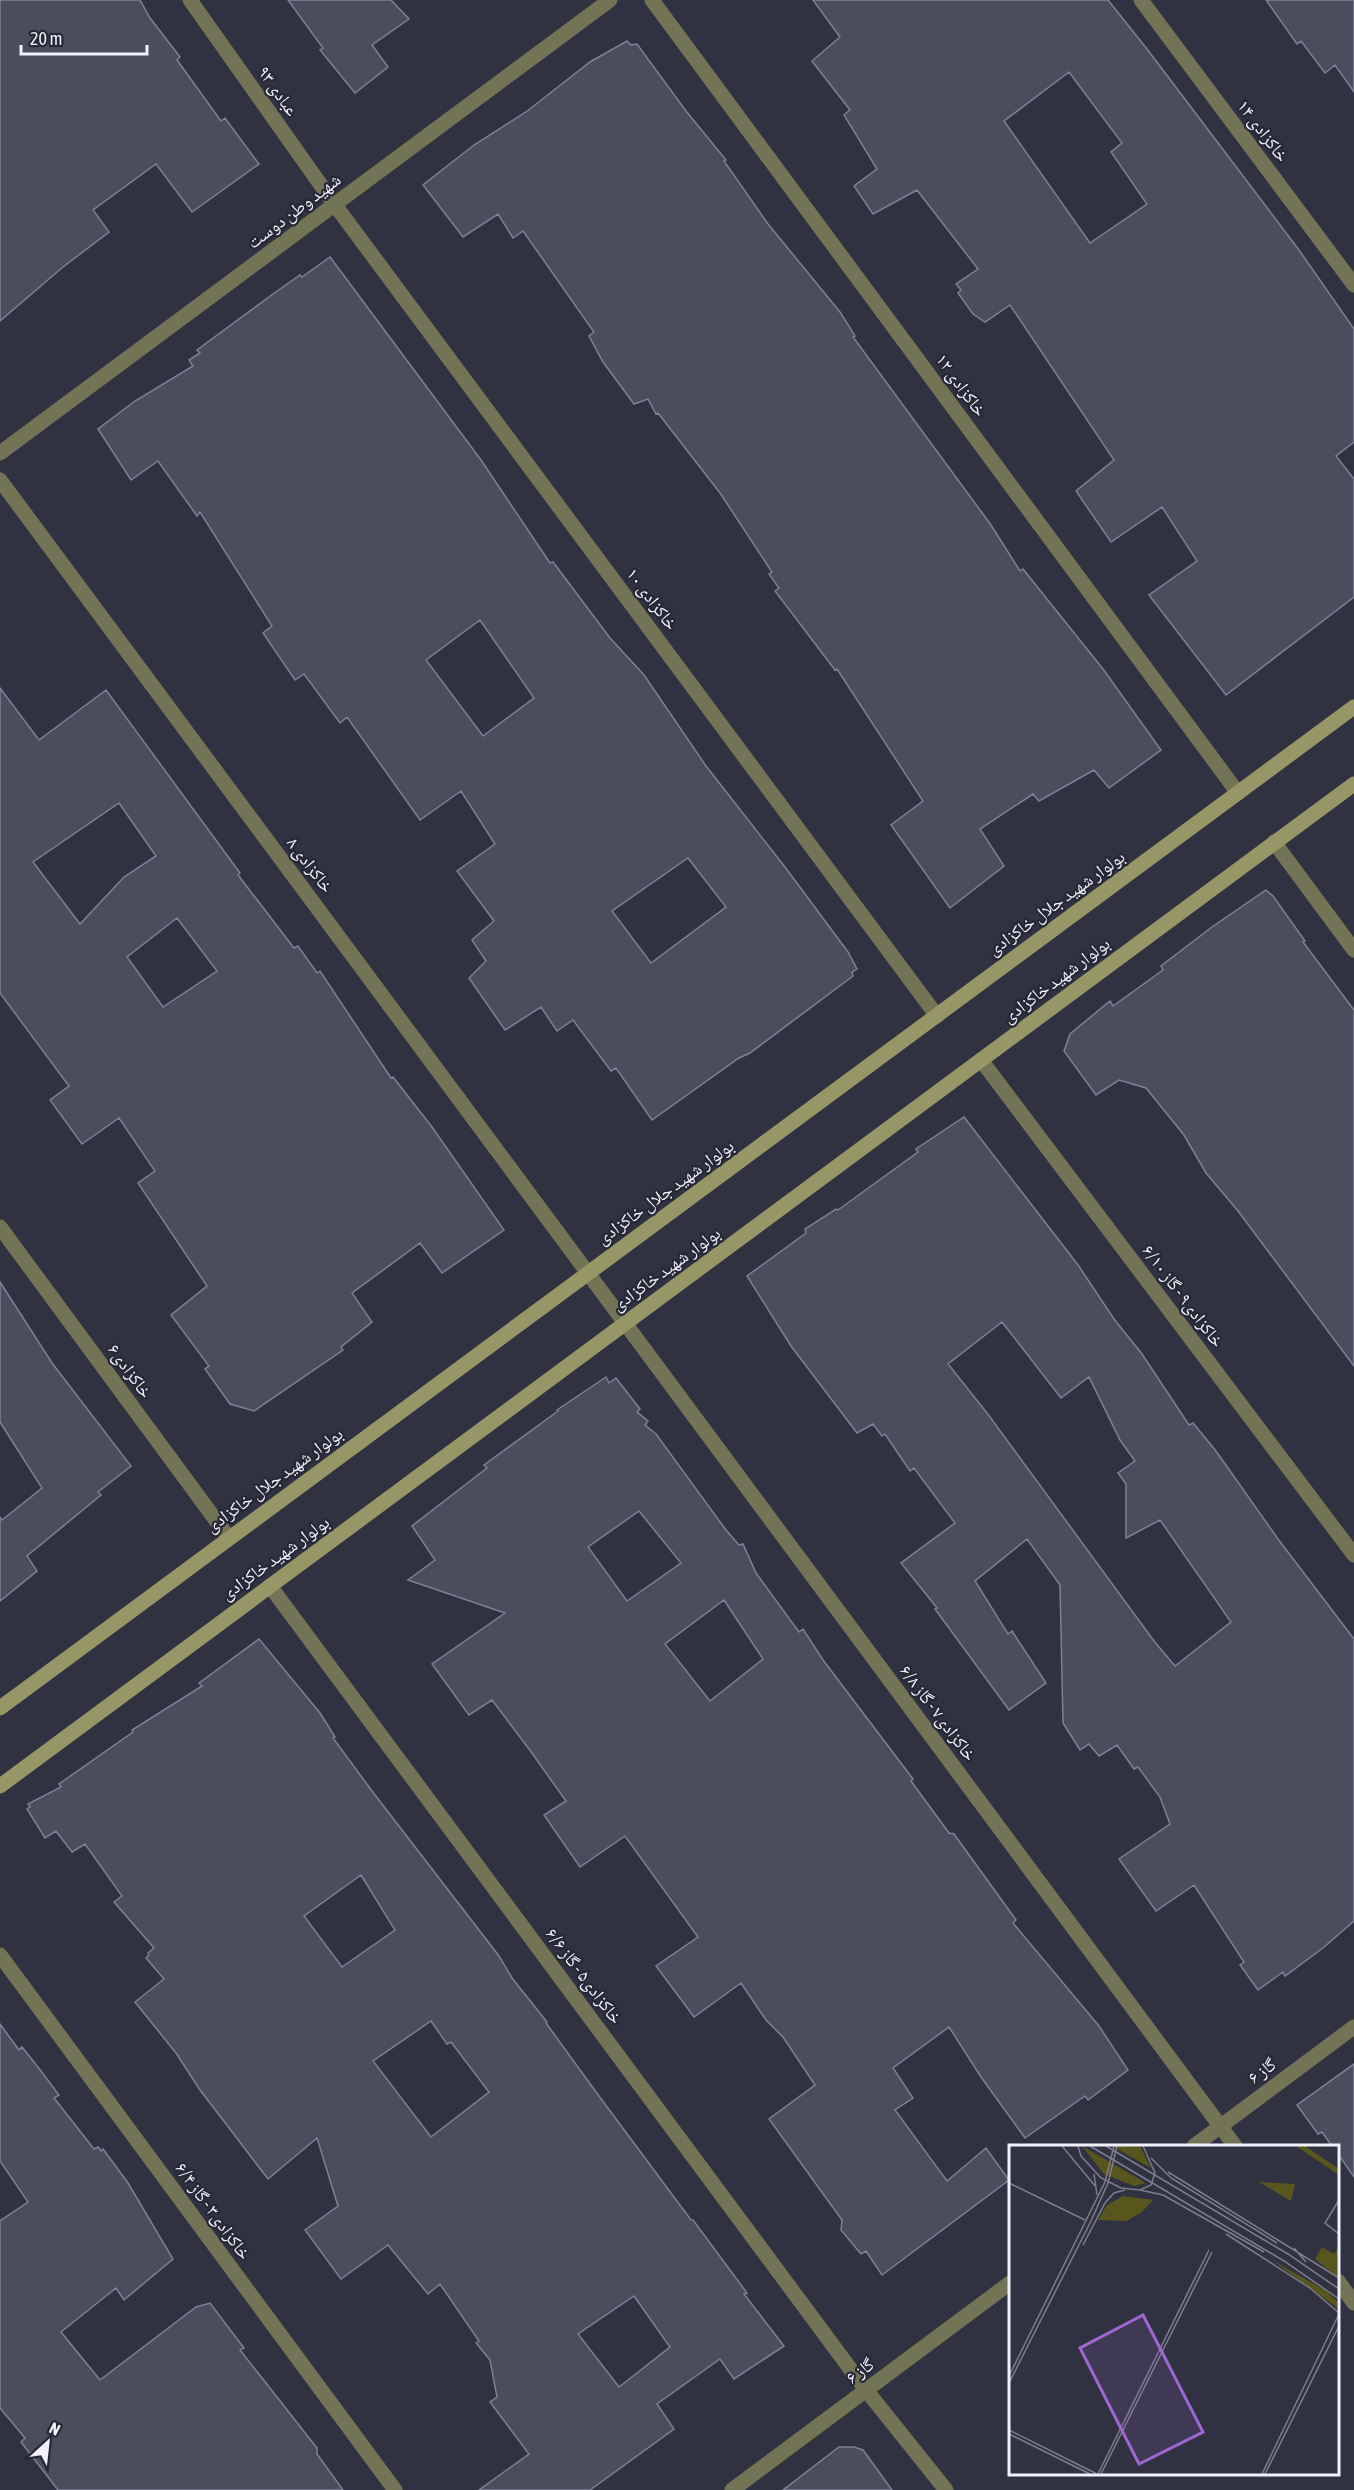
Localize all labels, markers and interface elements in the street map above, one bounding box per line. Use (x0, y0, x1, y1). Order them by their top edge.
scale bar (21, 18, 147, 56)
text: 20 m (30, 28, 62, 49)
street label: عبادی ۹۳ (253, 62, 303, 120)
street label: خاکزادی ۱۴ (1232, 96, 1294, 166)
street label: شهید وطن دوست (243, 169, 345, 253)
street label: خاکزادی ۱۲ (931, 349, 991, 421)
street label: خاکزادی ۱۰ (621, 564, 683, 634)
street label: خاکزادی ۸ (282, 833, 338, 897)
street label: بولوار شهید جلال خاکزادی (983, 846, 1129, 960)
street label: بولوار شهید خاکزادی (998, 932, 1114, 1028)
street label: بولوار شهید جلال خاکزادی (592, 1135, 738, 1249)
street label: بولوار شهید خاکزادی (607, 1222, 725, 1316)
street label: خاکزادی۹ - گاز ۶/۱۰ (1137, 1240, 1229, 1352)
street label: خاکزادی۶ (103, 1340, 157, 1402)
street label: بولوار شهید جلال خاکزادی (201, 1423, 347, 1537)
street label: بولوار شهید خاکزادی (216, 1511, 334, 1605)
street label: خاکزادی۷ - گاز ۶/۸ (895, 1661, 981, 1765)
street label: خاکزادی۵ - گاز ۶/۶ (541, 1924, 627, 2028)
street label: گاز ۶ (1244, 2053, 1280, 2088)
inset map (1009, 2145, 1339, 2475)
street label: خاکزادی۳ - گاز ۶/۴ (170, 2158, 256, 2264)
street label: گاز ۶ (842, 2353, 878, 2388)
north arrow (18, 2412, 78, 2472)
text: N (47, 2418, 63, 2439)

